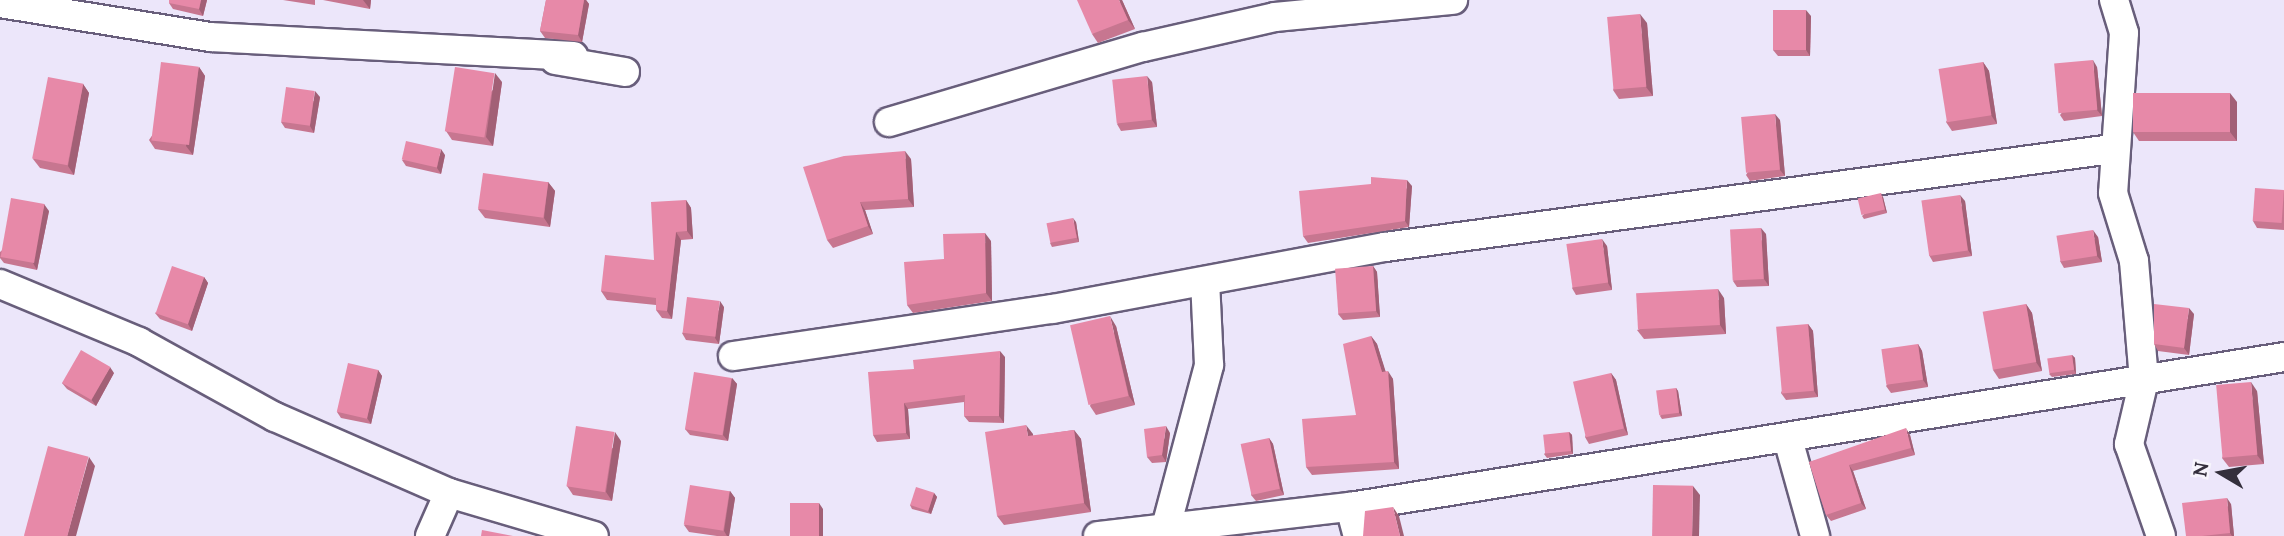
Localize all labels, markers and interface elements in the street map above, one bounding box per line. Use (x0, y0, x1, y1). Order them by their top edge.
north arrow (2186, 438, 2256, 508)
text: N (2187, 460, 2213, 479)

